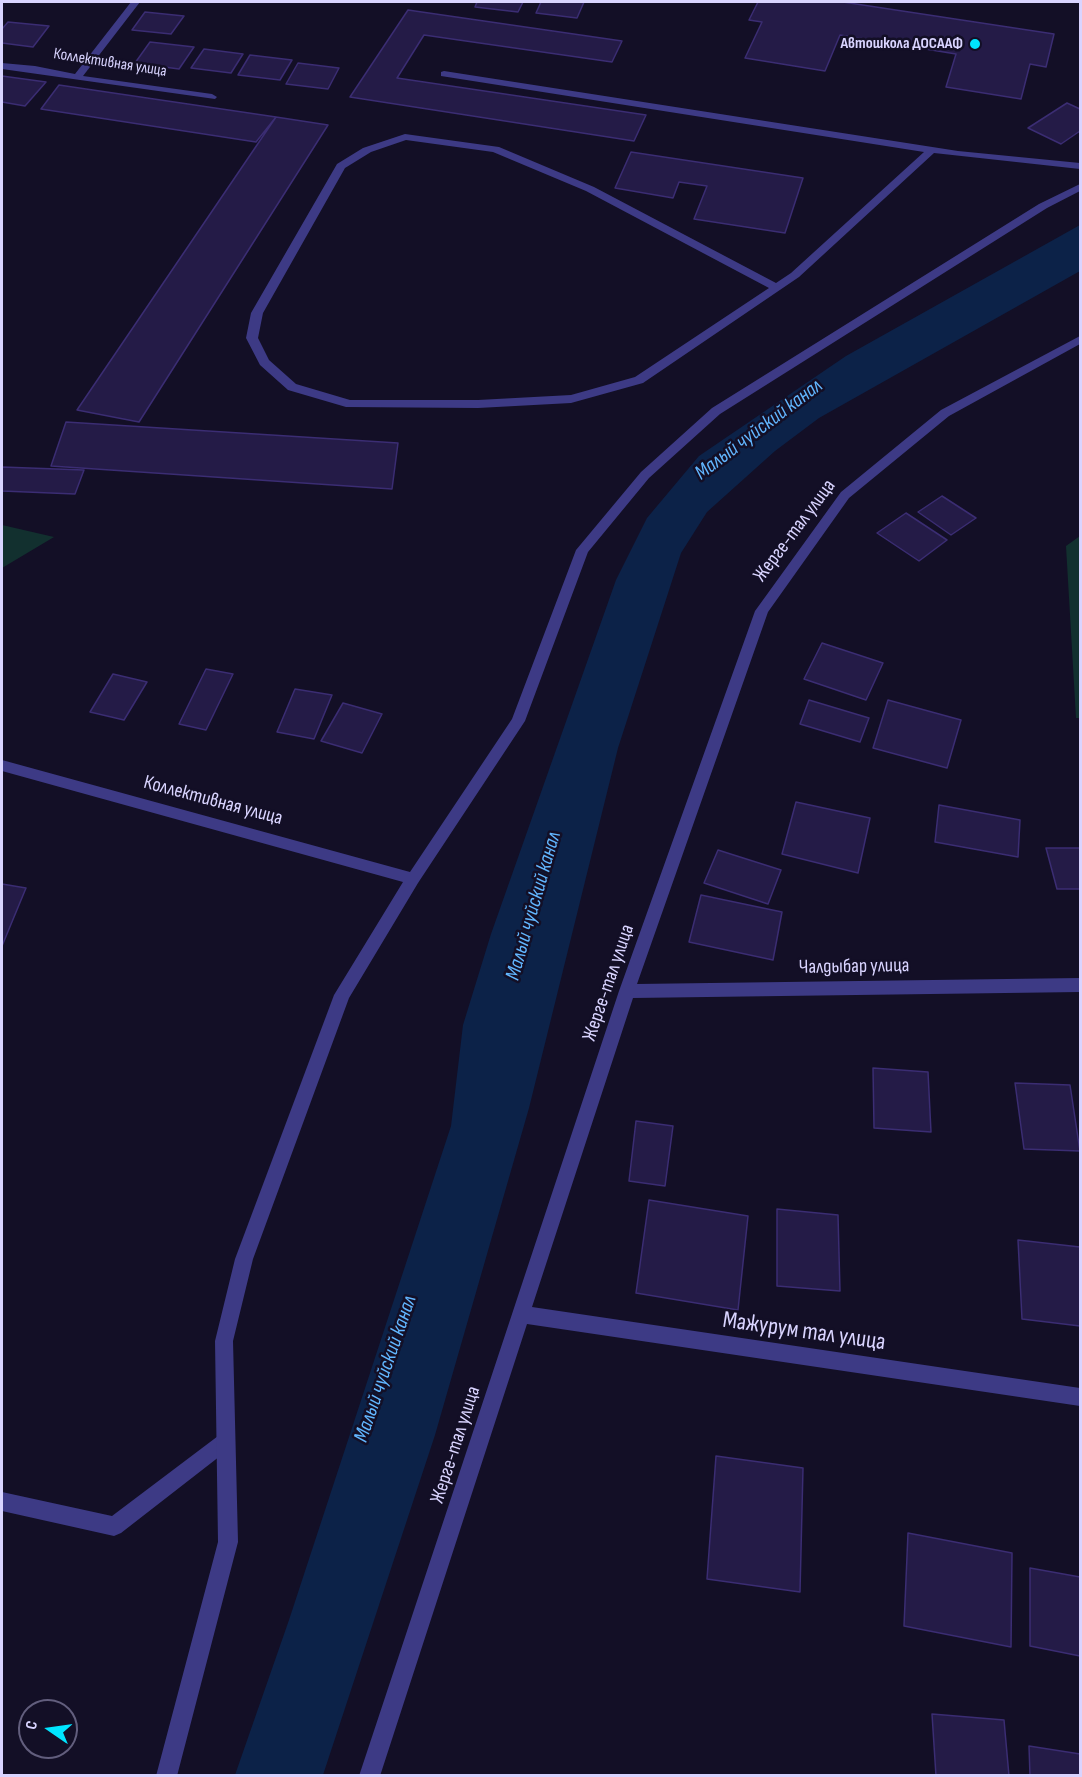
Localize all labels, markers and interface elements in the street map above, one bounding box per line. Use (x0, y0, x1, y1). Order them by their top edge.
place label: Автошкола ДОСААФ (841, 34, 963, 54)
marker: Автошкола ДОСААФ (968, 37, 982, 51)
street label: Коллективная улица (52, 45, 168, 81)
water label: Малый чуйский канал (690, 374, 828, 486)
street label: Жерге-тал улица (749, 475, 841, 587)
street label: Коллективная улица (141, 771, 285, 831)
water label: Малый чуйский канал (501, 829, 567, 983)
street label: Жерге-тал улица (578, 922, 640, 1044)
street label: Чалдыбар улица (799, 954, 909, 980)
water label: Малый чуйский канал (349, 1292, 423, 1446)
street label: Мажурум тал улица (721, 1306, 887, 1358)
street label: Жерге-тал улица (426, 1383, 486, 1507)
north arrow (18, 1699, 78, 1759)
text: С (22, 1719, 42, 1731)

